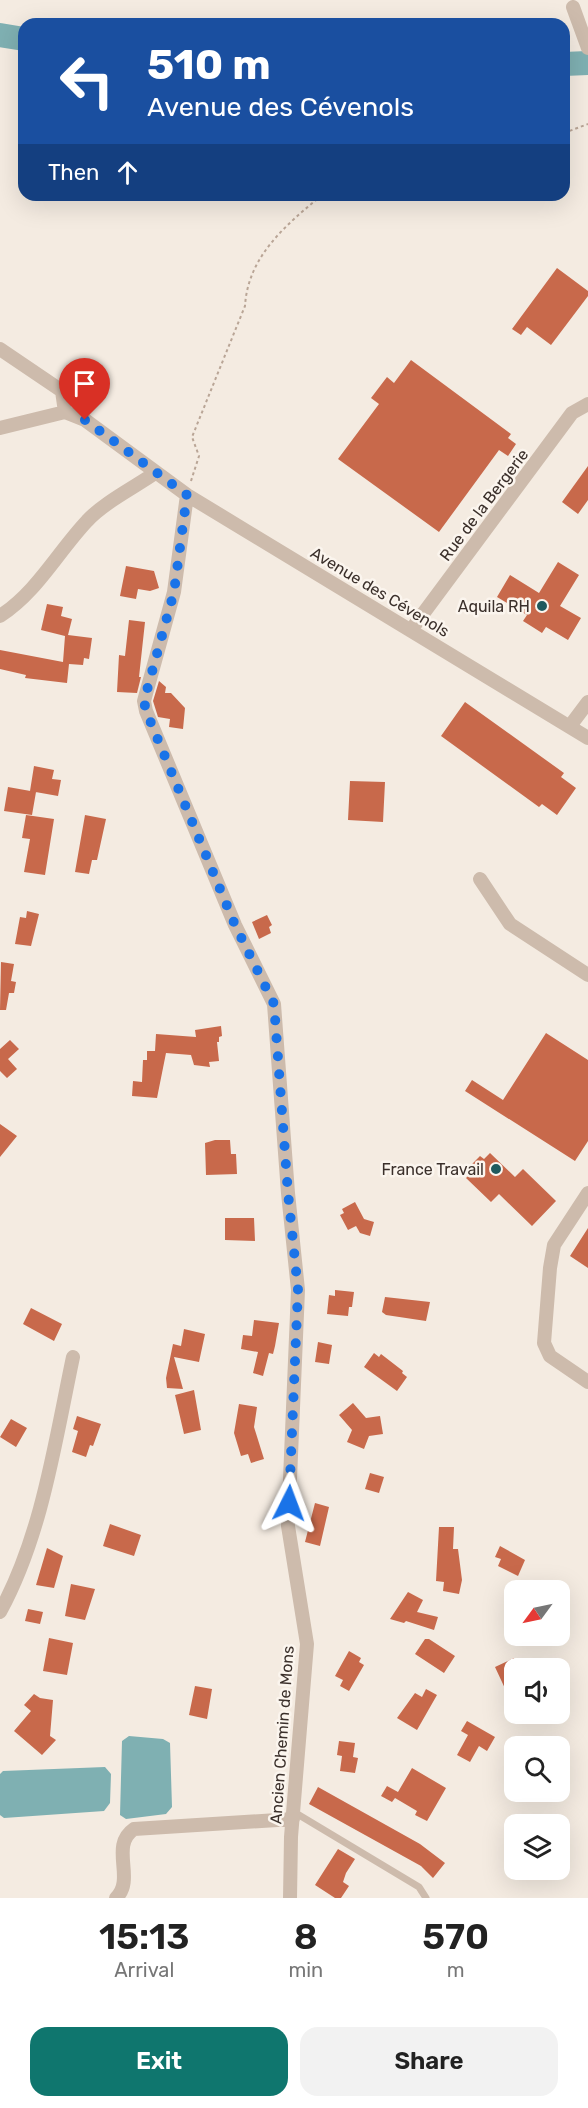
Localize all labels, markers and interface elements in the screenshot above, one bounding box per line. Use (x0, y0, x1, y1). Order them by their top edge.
text: 510 m (147, 40, 271, 90)
icon: left (48, 42, 126, 120)
text: Avenue des Cévenols (147, 91, 414, 123)
icon: ahead (111, 156, 144, 189)
text: Then (48, 159, 99, 186)
pin (59, 358, 110, 420)
icon: arrive (68, 367, 101, 400)
street label: Rue de la Bergerie (436, 445, 532, 565)
street label: Avenue des Cévenols (307, 543, 453, 641)
place label: Aquila RH (458, 597, 530, 616)
marker: Aquila RH (535, 599, 549, 613)
place label: France Travail (381, 1160, 484, 1179)
marker: France Travail (489, 1162, 503, 1176)
position arrow (257, 1471, 321, 1535)
north arrow (504, 1580, 570, 1646)
map controls (504, 1580, 570, 1880)
street label: Ancien Chemin de Mons (266, 1645, 298, 1825)
button: sound (504, 1658, 570, 1724)
button: search (504, 1736, 570, 1802)
button: layers (504, 1814, 570, 1880)
text: 15:13 (99, 1915, 190, 1958)
text: 8 (294, 1915, 318, 1958)
text: 570 (422, 1915, 489, 1958)
text: Arrival (114, 1958, 174, 1982)
text: min (288, 1958, 323, 1982)
text: m (447, 1958, 464, 1982)
button: Exit (30, 2027, 288, 2096)
button: Share (300, 2027, 558, 2096)

